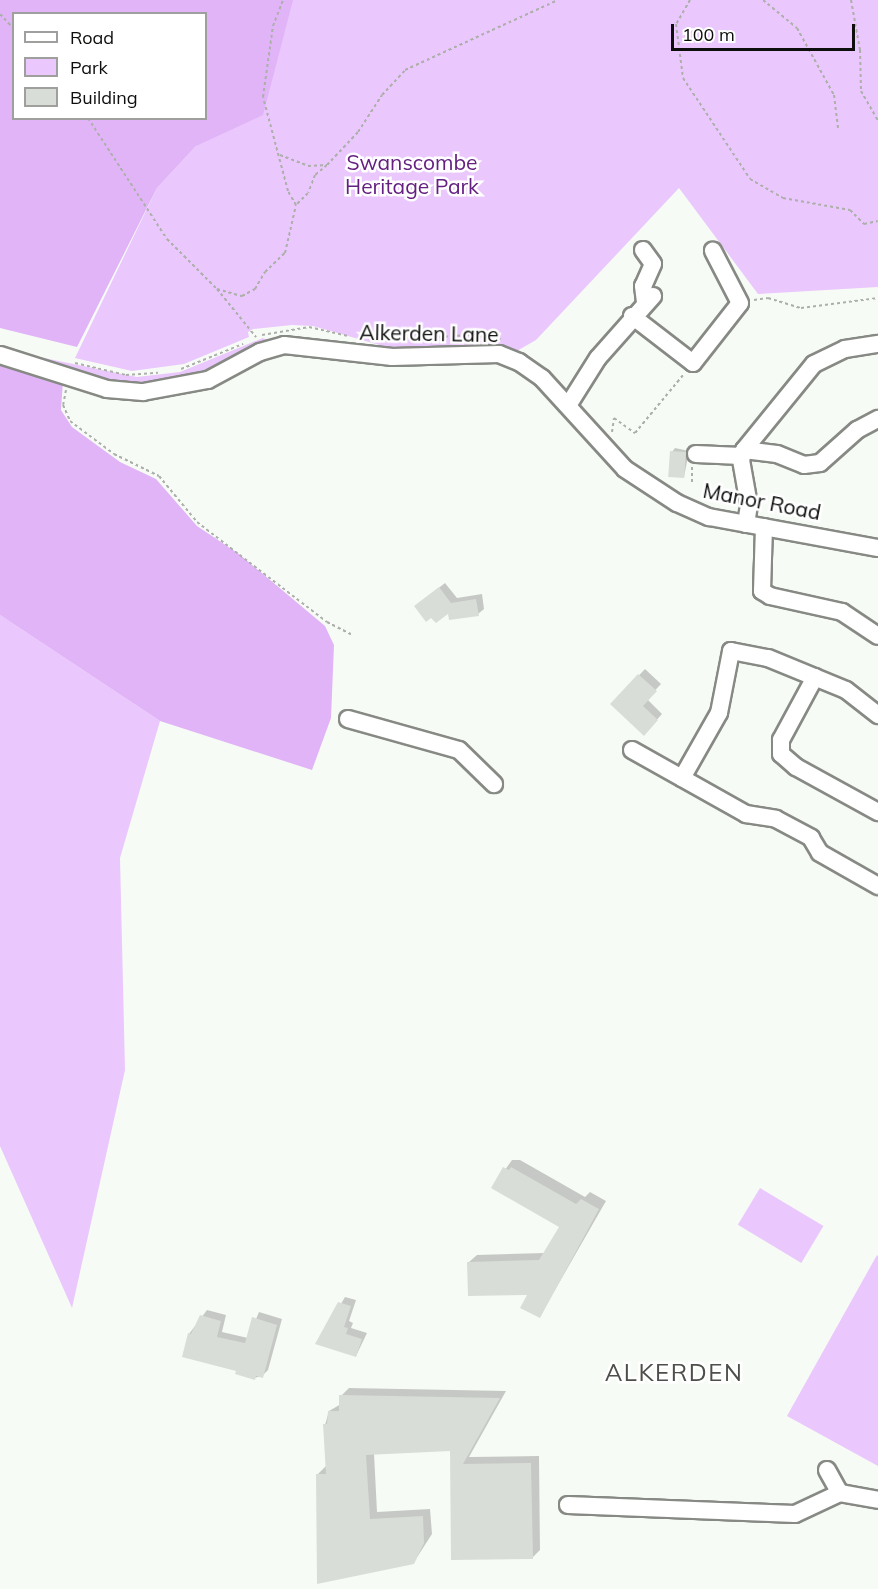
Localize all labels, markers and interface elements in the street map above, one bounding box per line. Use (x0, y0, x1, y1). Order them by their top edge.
legend (12, 12, 207, 120)
scale bar (674, 12, 858, 50)
text: 100 m (682, 23, 735, 46)
text: Road (70, 26, 114, 49)
text: Park (70, 56, 108, 79)
text: Building (70, 86, 138, 109)
park label: Swanscombe Heritage Park (345, 149, 479, 199)
street label: Alkerden Lane (359, 319, 499, 347)
street label: Manor Road (701, 477, 823, 525)
district label: ALKERDEN (605, 1359, 743, 1387)

